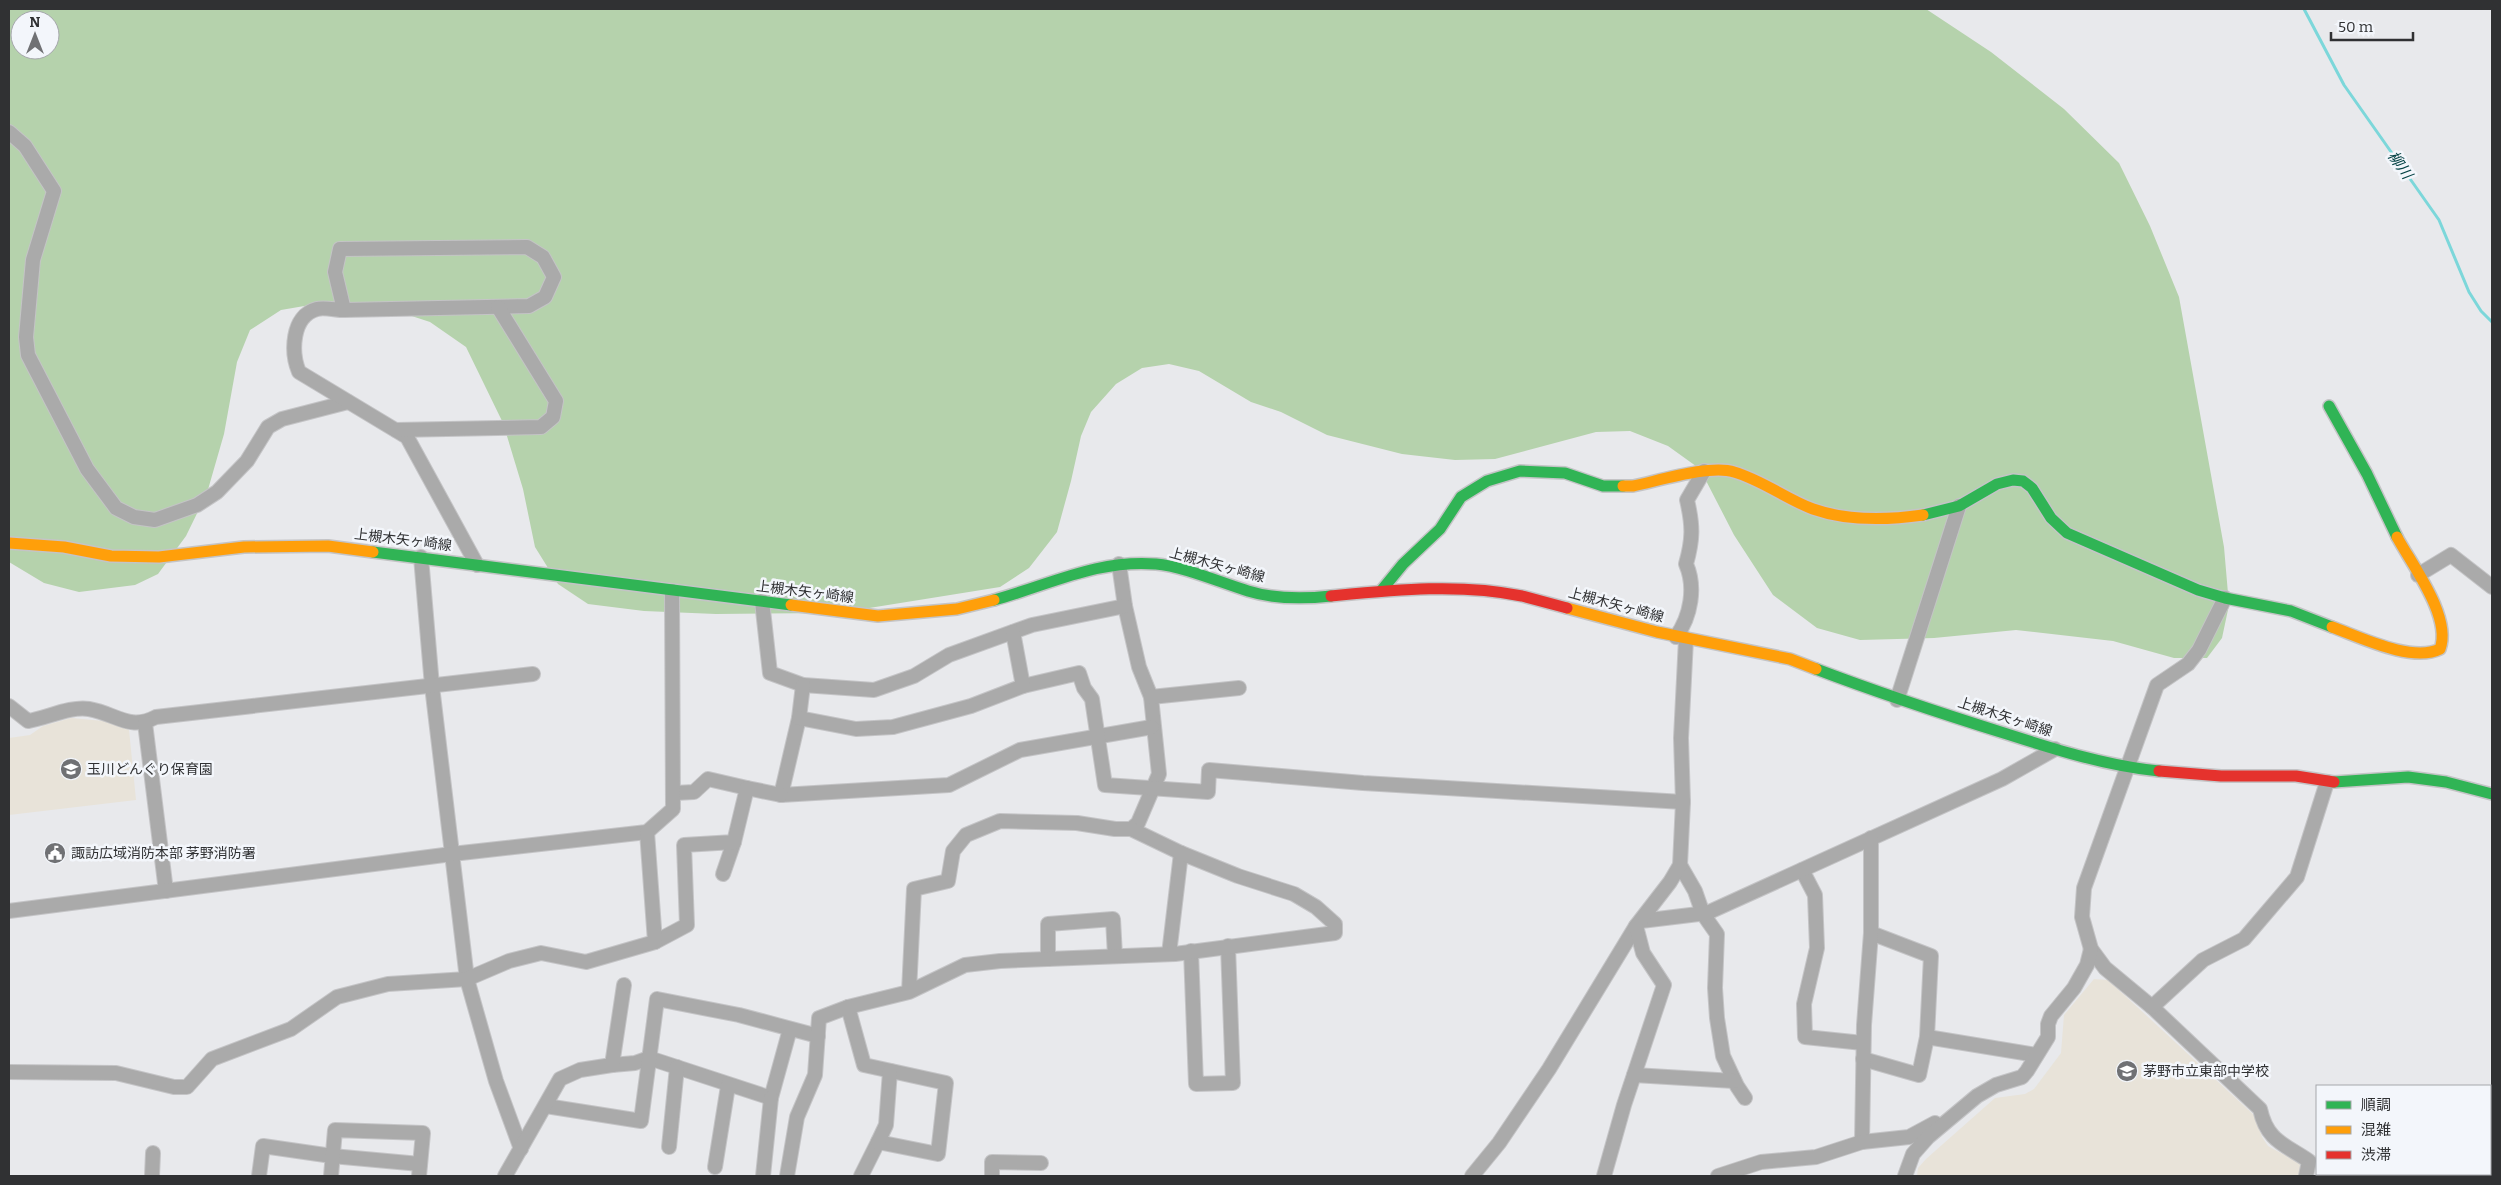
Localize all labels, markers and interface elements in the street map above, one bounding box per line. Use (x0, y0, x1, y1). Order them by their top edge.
north arrow (10, 10, 60, 60)
scale bar (2331, 10, 2414, 42)
text: N (30, 14, 41, 31)
text: 50 m (2338, 18, 2374, 36)
water label: 柳川 (2384, 148, 2417, 184)
street label: 上槻木矢ヶ崎線 (353, 526, 453, 554)
street label: 上槻木矢ヶ崎線 (1167, 544, 1267, 586)
street label: 上槻木矢ヶ崎線 (755, 578, 855, 606)
street label: 上槻木矢ヶ崎線 (1566, 584, 1666, 626)
street label: 上槻木矢ヶ崎線 (1956, 694, 2054, 740)
school or university icon: 玉川どんぐり保育園 (59, 757, 83, 781)
place label: 玉川どんぐり保育園 (87, 761, 213, 778)
public building icon: 諏訪広域消防本部 茅野消防署 (43, 841, 67, 865)
place label: 諏訪広域消防本部 茅野消防署 (71, 845, 256, 862)
school or university icon: 茅野市立東部中学校 (2115, 1059, 2139, 1083)
place label: 茅野市立東部中学校 (2143, 1063, 2269, 1080)
legend (2316, 1085, 2491, 1175)
text: 順調 (2361, 1096, 2391, 1114)
text: 混雑 (2361, 1121, 2391, 1139)
text: 渋滞 (2361, 1146, 2391, 1164)

